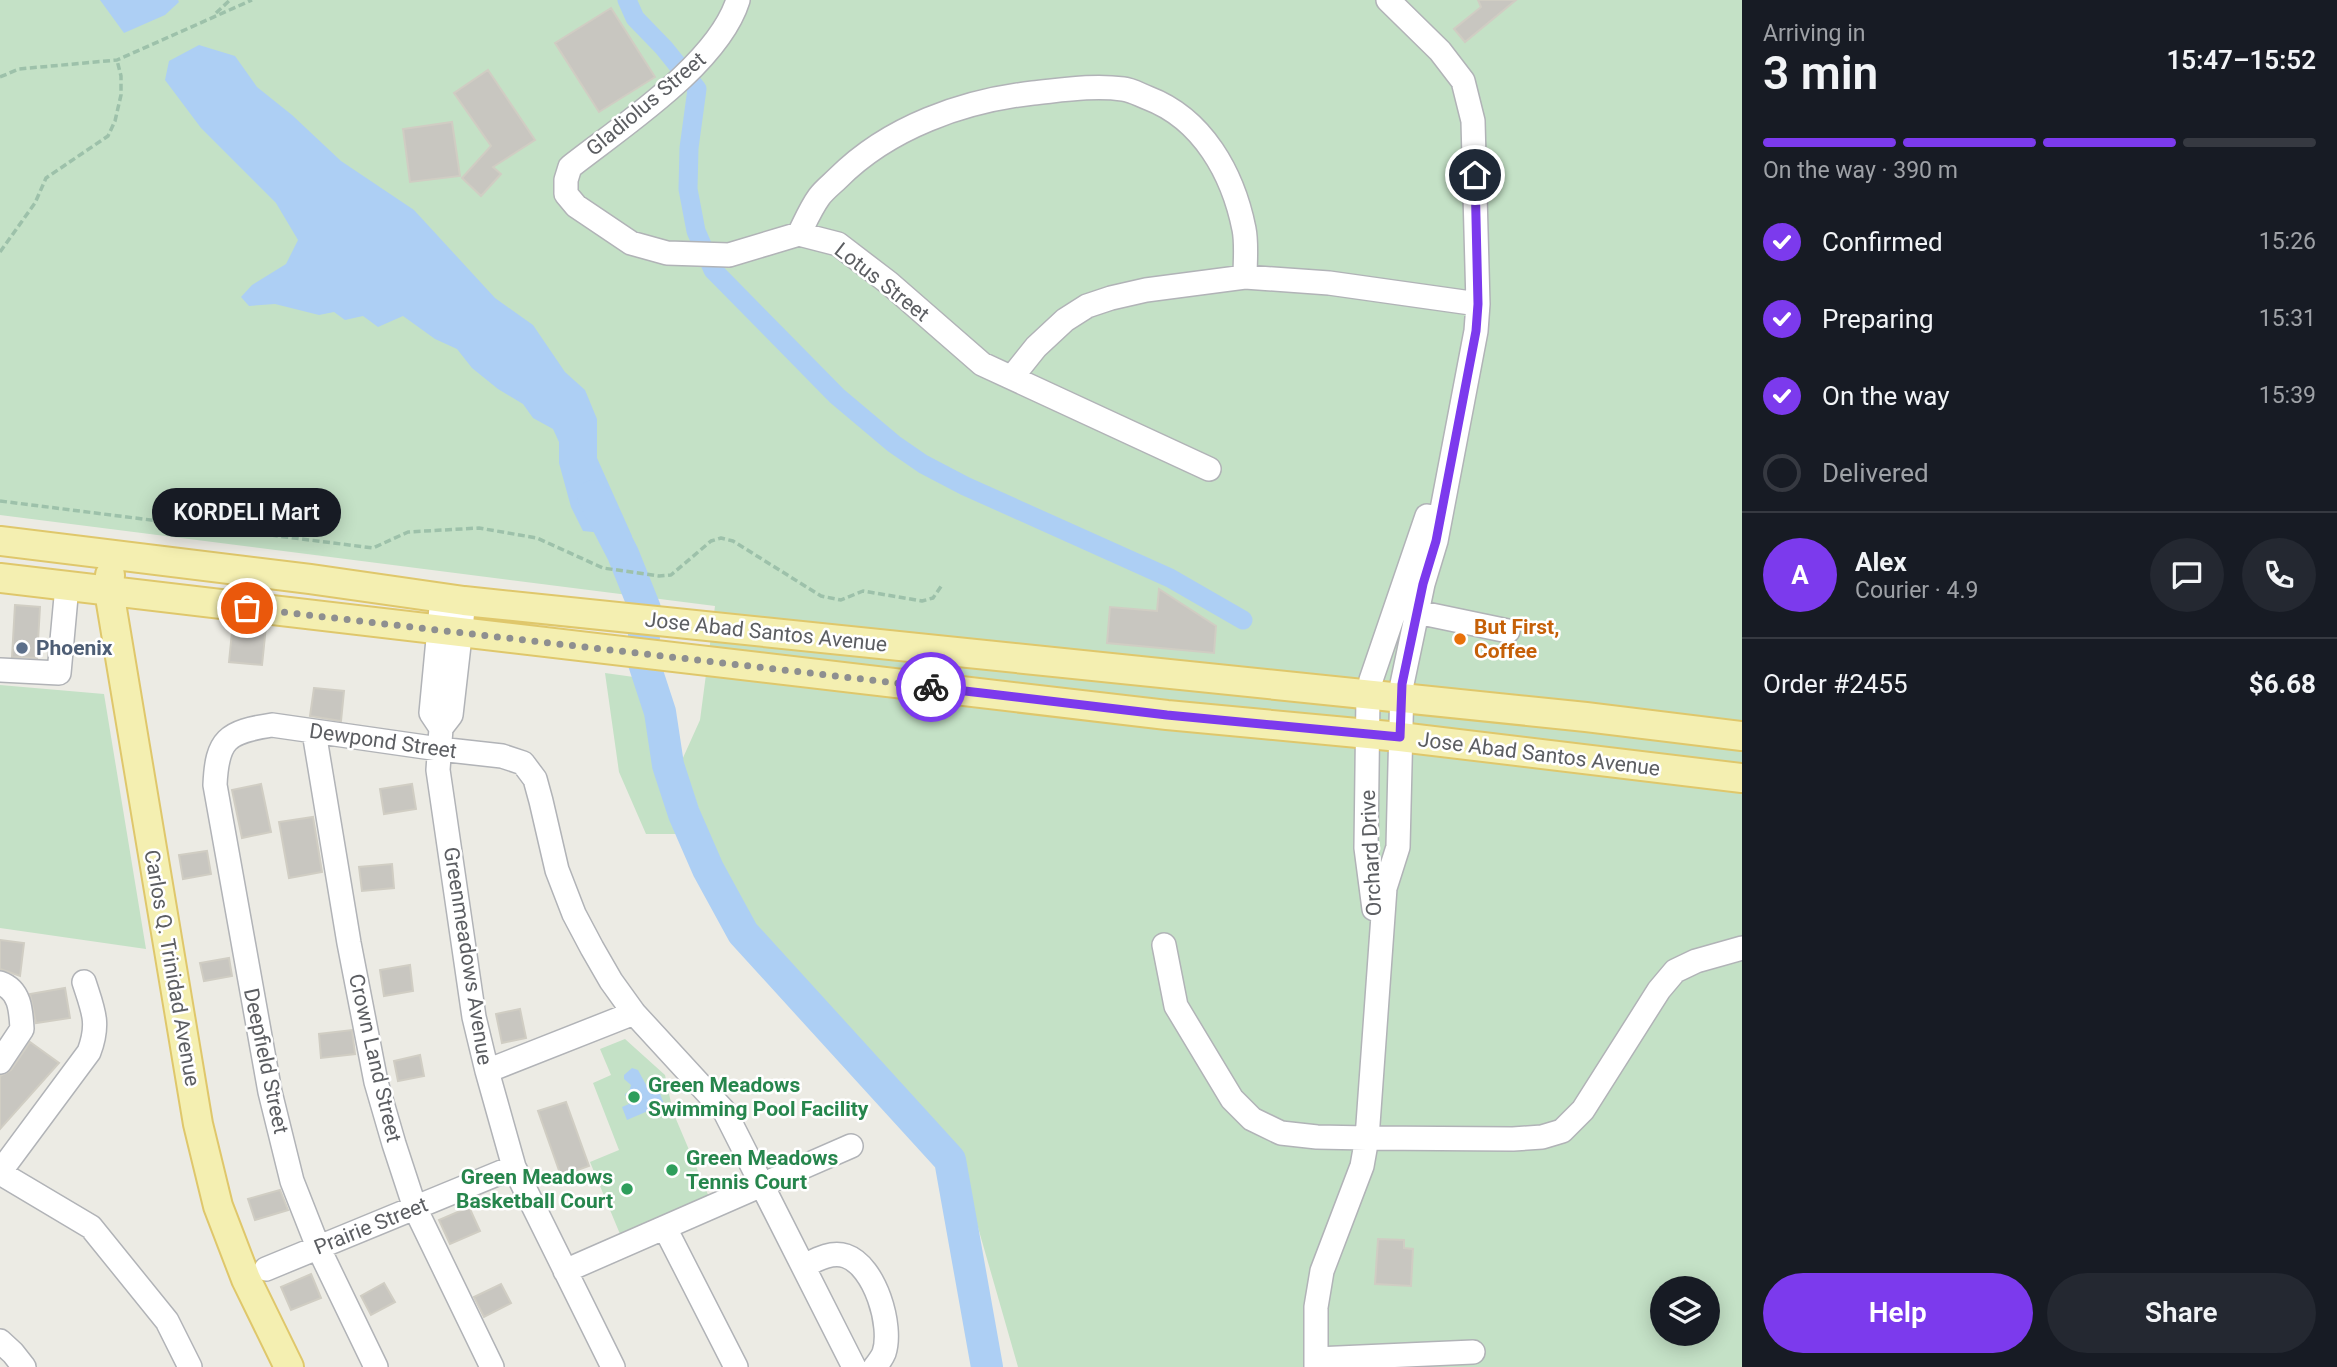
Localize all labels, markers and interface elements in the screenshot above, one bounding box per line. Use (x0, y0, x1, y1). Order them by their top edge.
text: Arriving in (1763, 20, 1866, 47)
text: 15:47–15:52 (2166, 45, 2316, 75)
text: 3 min (1763, 46, 1878, 100)
street label: Gladiolus Street (582, 47, 710, 161)
pin (1445, 145, 1505, 205)
icon: home (1456, 156, 1494, 194)
text: On the way · 390 m (1763, 157, 1958, 184)
icon: check (1763, 223, 1801, 261)
text: Confirmed (1822, 227, 1943, 257)
text: 15:26 (2259, 228, 2316, 255)
street label: Lotus Street (830, 238, 934, 326)
icon: check (1763, 300, 1801, 338)
text: Preparing (1822, 304, 1934, 334)
text: 15:31 (2259, 305, 2316, 332)
icon: check (1763, 377, 1801, 415)
text: On the way (1822, 381, 1950, 411)
text: 15:39 (2259, 382, 2316, 409)
text: Delivered (1822, 458, 1929, 488)
callout: KORDELI Mart (152, 489, 342, 538)
text: KORDELI Mart (173, 499, 320, 526)
button: chat (2150, 538, 2224, 612)
button: phone (2242, 538, 2316, 612)
text: Alex (1855, 547, 1907, 577)
text: A (1791, 560, 1809, 590)
text: Courier · 4.9 (1855, 577, 1978, 604)
pin (217, 578, 277, 638)
icon: bag (228, 589, 266, 627)
street label: Jose Abad Santos Avenue (644, 607, 888, 657)
place label: But First, Coffee (1474, 615, 1559, 663)
marker: But First, Coffee (1452, 631, 1468, 647)
place label: Phoenix (36, 636, 113, 660)
marker: Phoenix (14, 640, 30, 656)
courier (896, 652, 966, 722)
icon: bike (912, 668, 950, 706)
text: Order #2455 (1763, 669, 1908, 699)
text: $6.68 (2249, 669, 2316, 699)
street label: Dewpond Street (308, 719, 458, 763)
street label: Jose Abad Santos Avenue (1417, 727, 1661, 781)
street label: Orchard Drive (1356, 789, 1386, 917)
street label: Greenmeadows Avenue (439, 845, 497, 1067)
street label: Carlos Q. Trinidad Avenue (139, 848, 205, 1088)
street label: Crown Land Street (344, 972, 406, 1145)
street label: Deepfield Street (239, 986, 293, 1136)
place label: Green Meadows Swimming Pool Facility (648, 1073, 869, 1121)
marker: Green Meadows Swimming Pool Facility (626, 1089, 642, 1105)
place label: Green Meadows Tennis Court (686, 1146, 839, 1194)
marker: Green Meadows Tennis Court (664, 1162, 680, 1178)
place label: Green Meadows Basketball Court (456, 1165, 613, 1213)
marker: Green Meadows Basketball Court (619, 1181, 635, 1197)
street label: Prairie Street (311, 1192, 431, 1260)
button: Help (1763, 1273, 2033, 1353)
button: Share (2047, 1273, 2316, 1353)
map controls (1650, 1276, 1720, 1346)
button: layers (1650, 1276, 1720, 1346)

